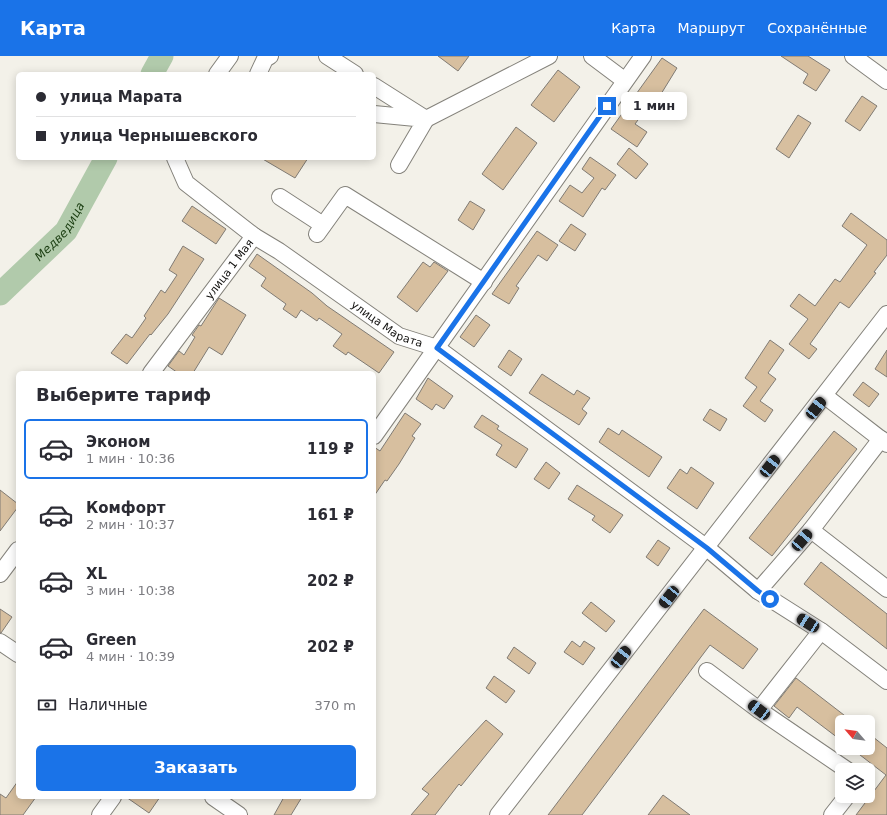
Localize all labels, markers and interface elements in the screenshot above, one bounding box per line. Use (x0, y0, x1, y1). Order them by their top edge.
text: Карта (20, 17, 86, 39)
text: Карта (611, 20, 655, 36)
text: Маршрут (677, 20, 745, 36)
text: Сохранённые (767, 20, 867, 36)
text: улица Марата (60, 88, 182, 106)
callout: 1 мин (621, 92, 687, 120)
route end (598, 97, 616, 115)
text: 1 мин (633, 98, 675, 113)
text: улица Чернышевского (60, 127, 258, 145)
water label: Медведица (32, 200, 87, 264)
street label: улица 1 Мая (203, 237, 256, 302)
street label: улица Марата (348, 298, 424, 350)
text: Выберите тариф (36, 384, 211, 405)
car (804, 395, 828, 421)
icon: car (38, 431, 74, 467)
text: Эконом (86, 433, 150, 451)
text: 119 ₽ (307, 440, 354, 458)
text: 1 мин · 10:36 (86, 451, 175, 466)
car (758, 453, 782, 479)
icon: car (38, 497, 74, 533)
text: Комфорт (86, 499, 165, 517)
text: 161 ₽ (307, 506, 354, 524)
text: 2 мин · 10:37 (86, 517, 175, 532)
car (790, 527, 814, 553)
icon: car (38, 563, 74, 599)
text: XL (86, 565, 107, 583)
text: 202 ₽ (307, 572, 354, 590)
text: 3 мин · 10:38 (86, 583, 175, 598)
car (657, 584, 681, 610)
route start (761, 590, 779, 608)
car (795, 612, 821, 634)
icon: car (38, 629, 74, 665)
text: Green (86, 631, 137, 649)
text: 202 ₽ (307, 638, 354, 656)
car (609, 644, 633, 670)
text: 4 мин · 10:39 (86, 649, 175, 664)
icon: cash (36, 694, 58, 716)
text: Наличные (68, 696, 148, 714)
text: 370 m (314, 698, 356, 713)
car (746, 698, 772, 722)
north arrow (835, 715, 875, 755)
map controls (835, 715, 875, 803)
button: Заказать (36, 745, 356, 791)
button: layers (835, 763, 875, 803)

